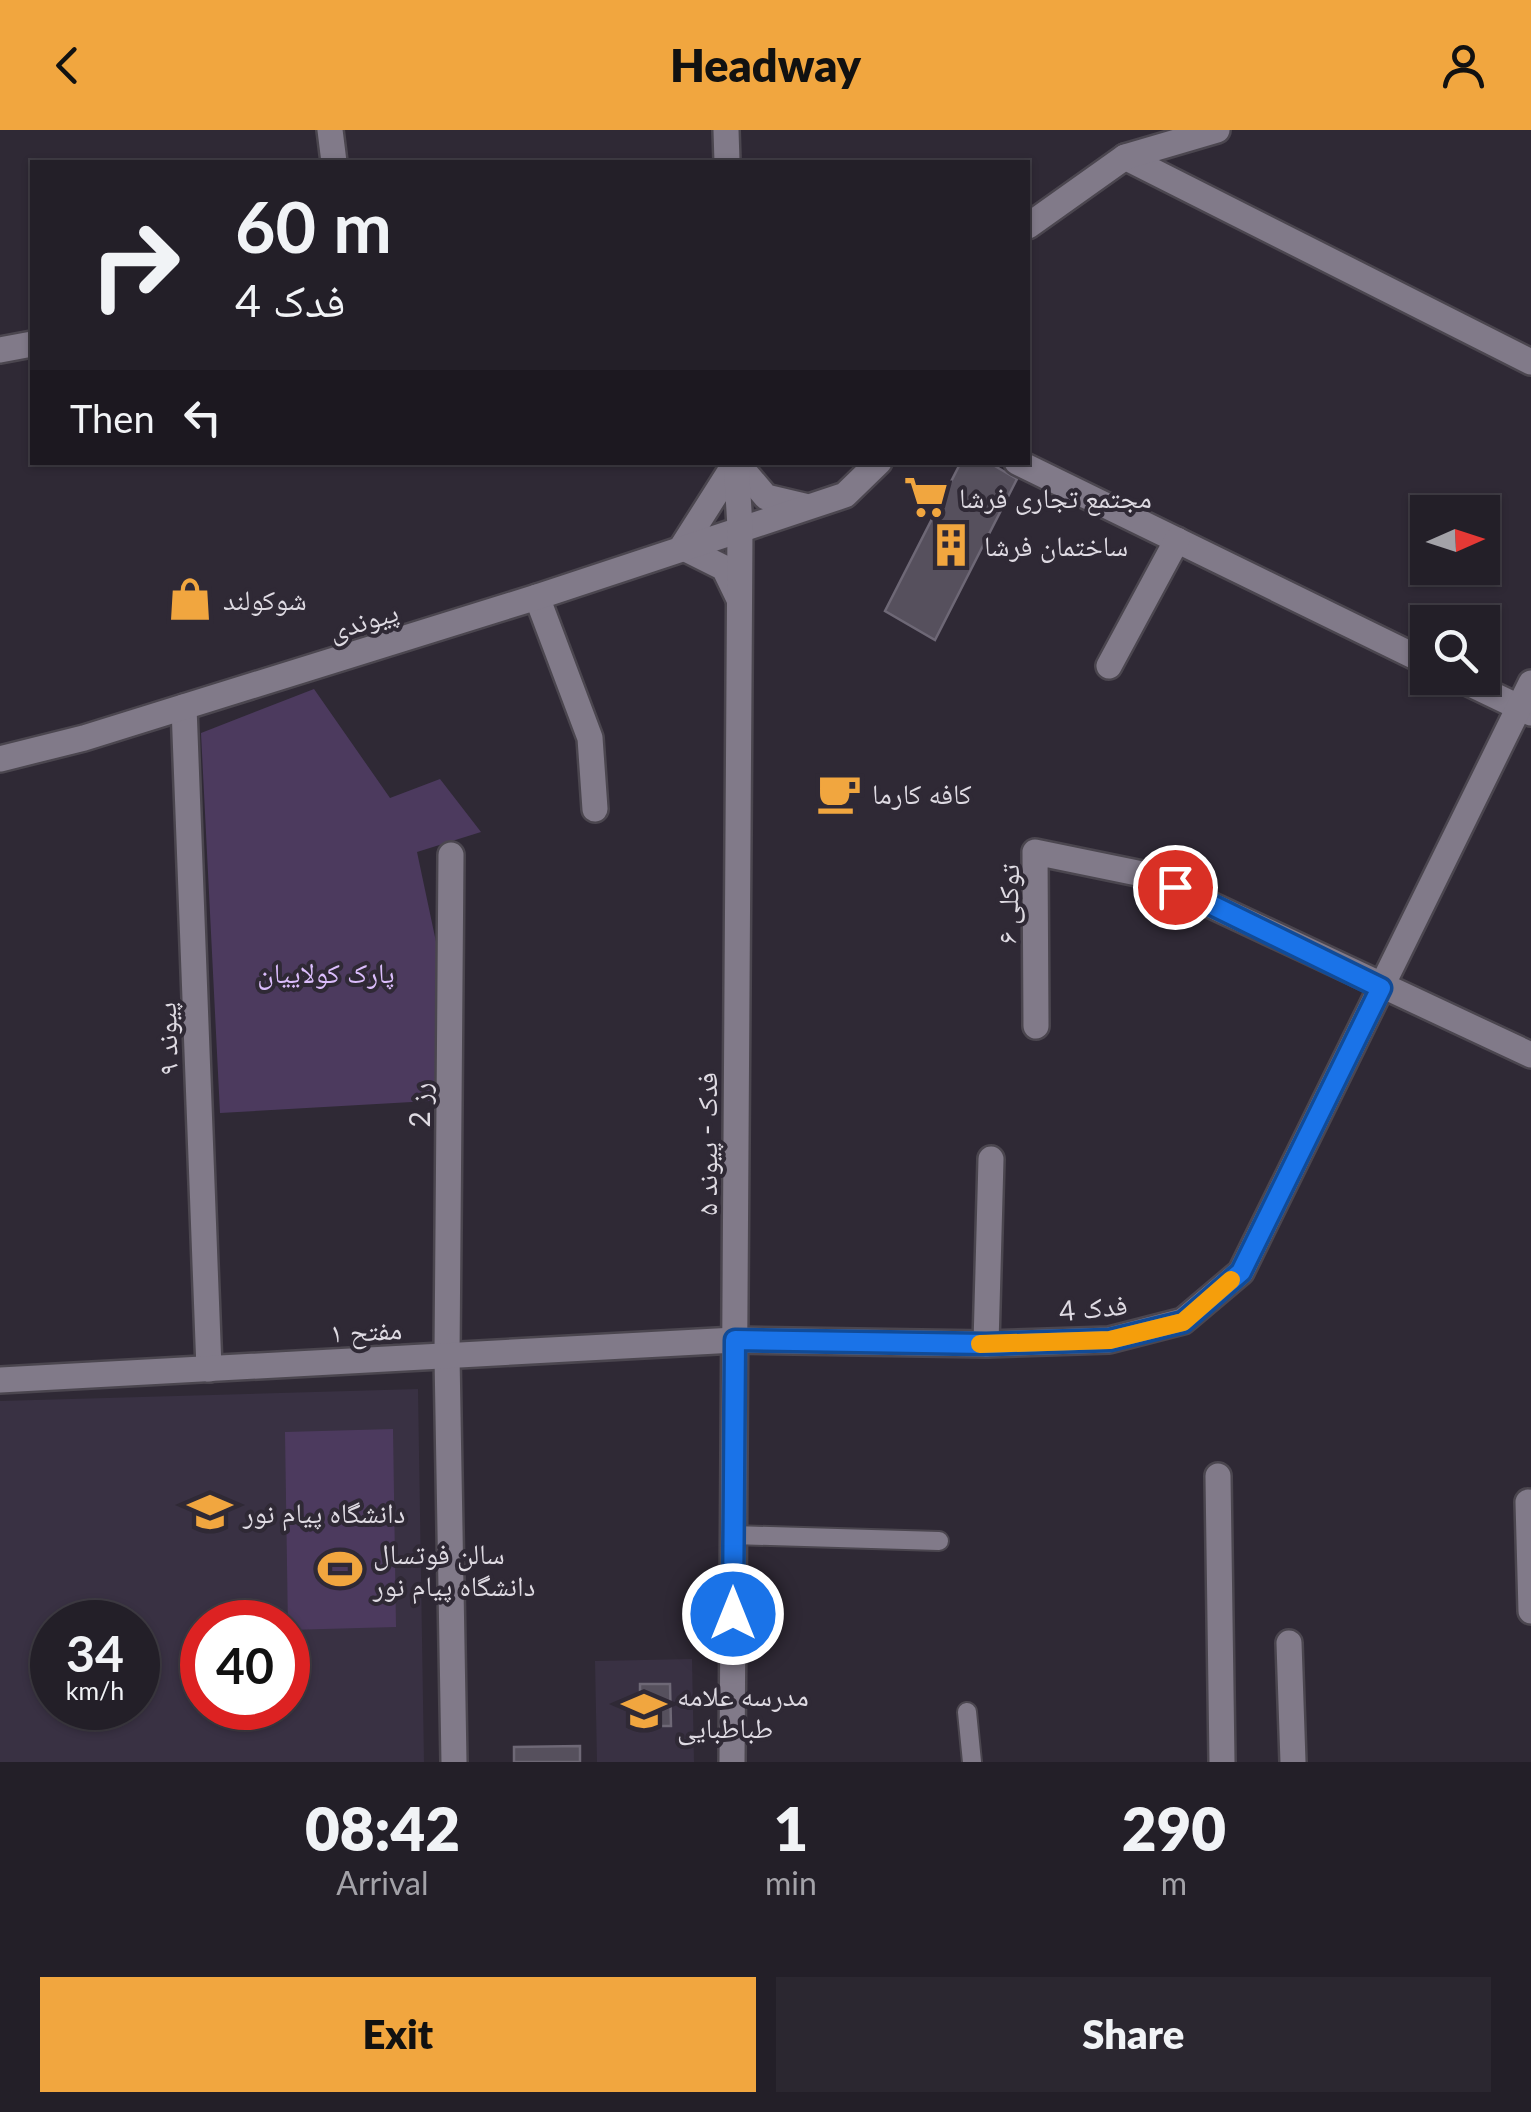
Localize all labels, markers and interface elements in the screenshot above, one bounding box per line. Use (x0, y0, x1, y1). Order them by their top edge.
icon: back (40, 38, 95, 93)
text: Headway (670, 38, 861, 92)
icon: person (1436, 38, 1491, 93)
text: 60 m (235, 184, 392, 268)
icon: right (70, 200, 200, 330)
text: فدک 4 (235, 273, 345, 327)
icon: left (175, 390, 230, 445)
text: Then (70, 395, 155, 441)
supermarket icon: مجتمع تجاری فرشا (902, 473, 950, 521)
place label: مجتمع تجاری فرشا (959, 480, 1152, 516)
north arrow (1410, 495, 1500, 585)
map controls (1410, 495, 1500, 695)
building icon: ساختمان فرشا (927, 521, 975, 569)
place label: ساختمان فرشا (984, 528, 1128, 563)
shop icon: شوکولند (166, 575, 214, 623)
place label: شوکولند (223, 582, 307, 616)
street label: پیوندی (324, 593, 402, 648)
button: search (1410, 605, 1500, 695)
cafe icon: کافه کارما (815, 769, 863, 817)
place label: کافه کارما (872, 776, 972, 810)
pin (1133, 845, 1218, 930)
icon: arrive (1148, 860, 1203, 915)
street label: توکلی ۶ (989, 863, 1027, 945)
park label: پارک کولاییان (257, 955, 395, 990)
street label: پیوند ۹ (148, 1002, 185, 1076)
street label: فدک - پیوند ۵ (689, 1072, 724, 1216)
street label: رز 2 (402, 1082, 436, 1128)
street label: فدک 4 (1057, 1287, 1129, 1327)
street label: مفتح ۱ (329, 1311, 403, 1351)
school or university icon: دانشگاه پیام نور (186, 1488, 234, 1536)
place label: دانشگاه پیام نور (242, 1495, 405, 1532)
place label: سالن فوتسال دانشگاه پیام نور (372, 1536, 535, 1605)
sports icon: سالن فوتسال دانشگاه پیام نور (316, 1545, 364, 1593)
position arrow (681, 1562, 785, 1666)
speed limit sign: 40 (180, 1600, 310, 1730)
text: 34 (66, 1623, 124, 1683)
text: km/h (66, 1675, 124, 1705)
place label: مدرسه علامه طباطبایی (677, 1678, 809, 1746)
school or university icon: مدرسه علامه طباطبایی (620, 1687, 668, 1735)
text: 08:42 (305, 1792, 460, 1864)
text: 1 (773, 1792, 808, 1864)
text: 290 (1122, 1792, 1226, 1864)
text: Arrival (336, 1863, 429, 1902)
text: min (765, 1863, 817, 1902)
text: m (1161, 1863, 1187, 1902)
button: Exit (40, 1977, 756, 2092)
button: Share (776, 1977, 1491, 2092)

